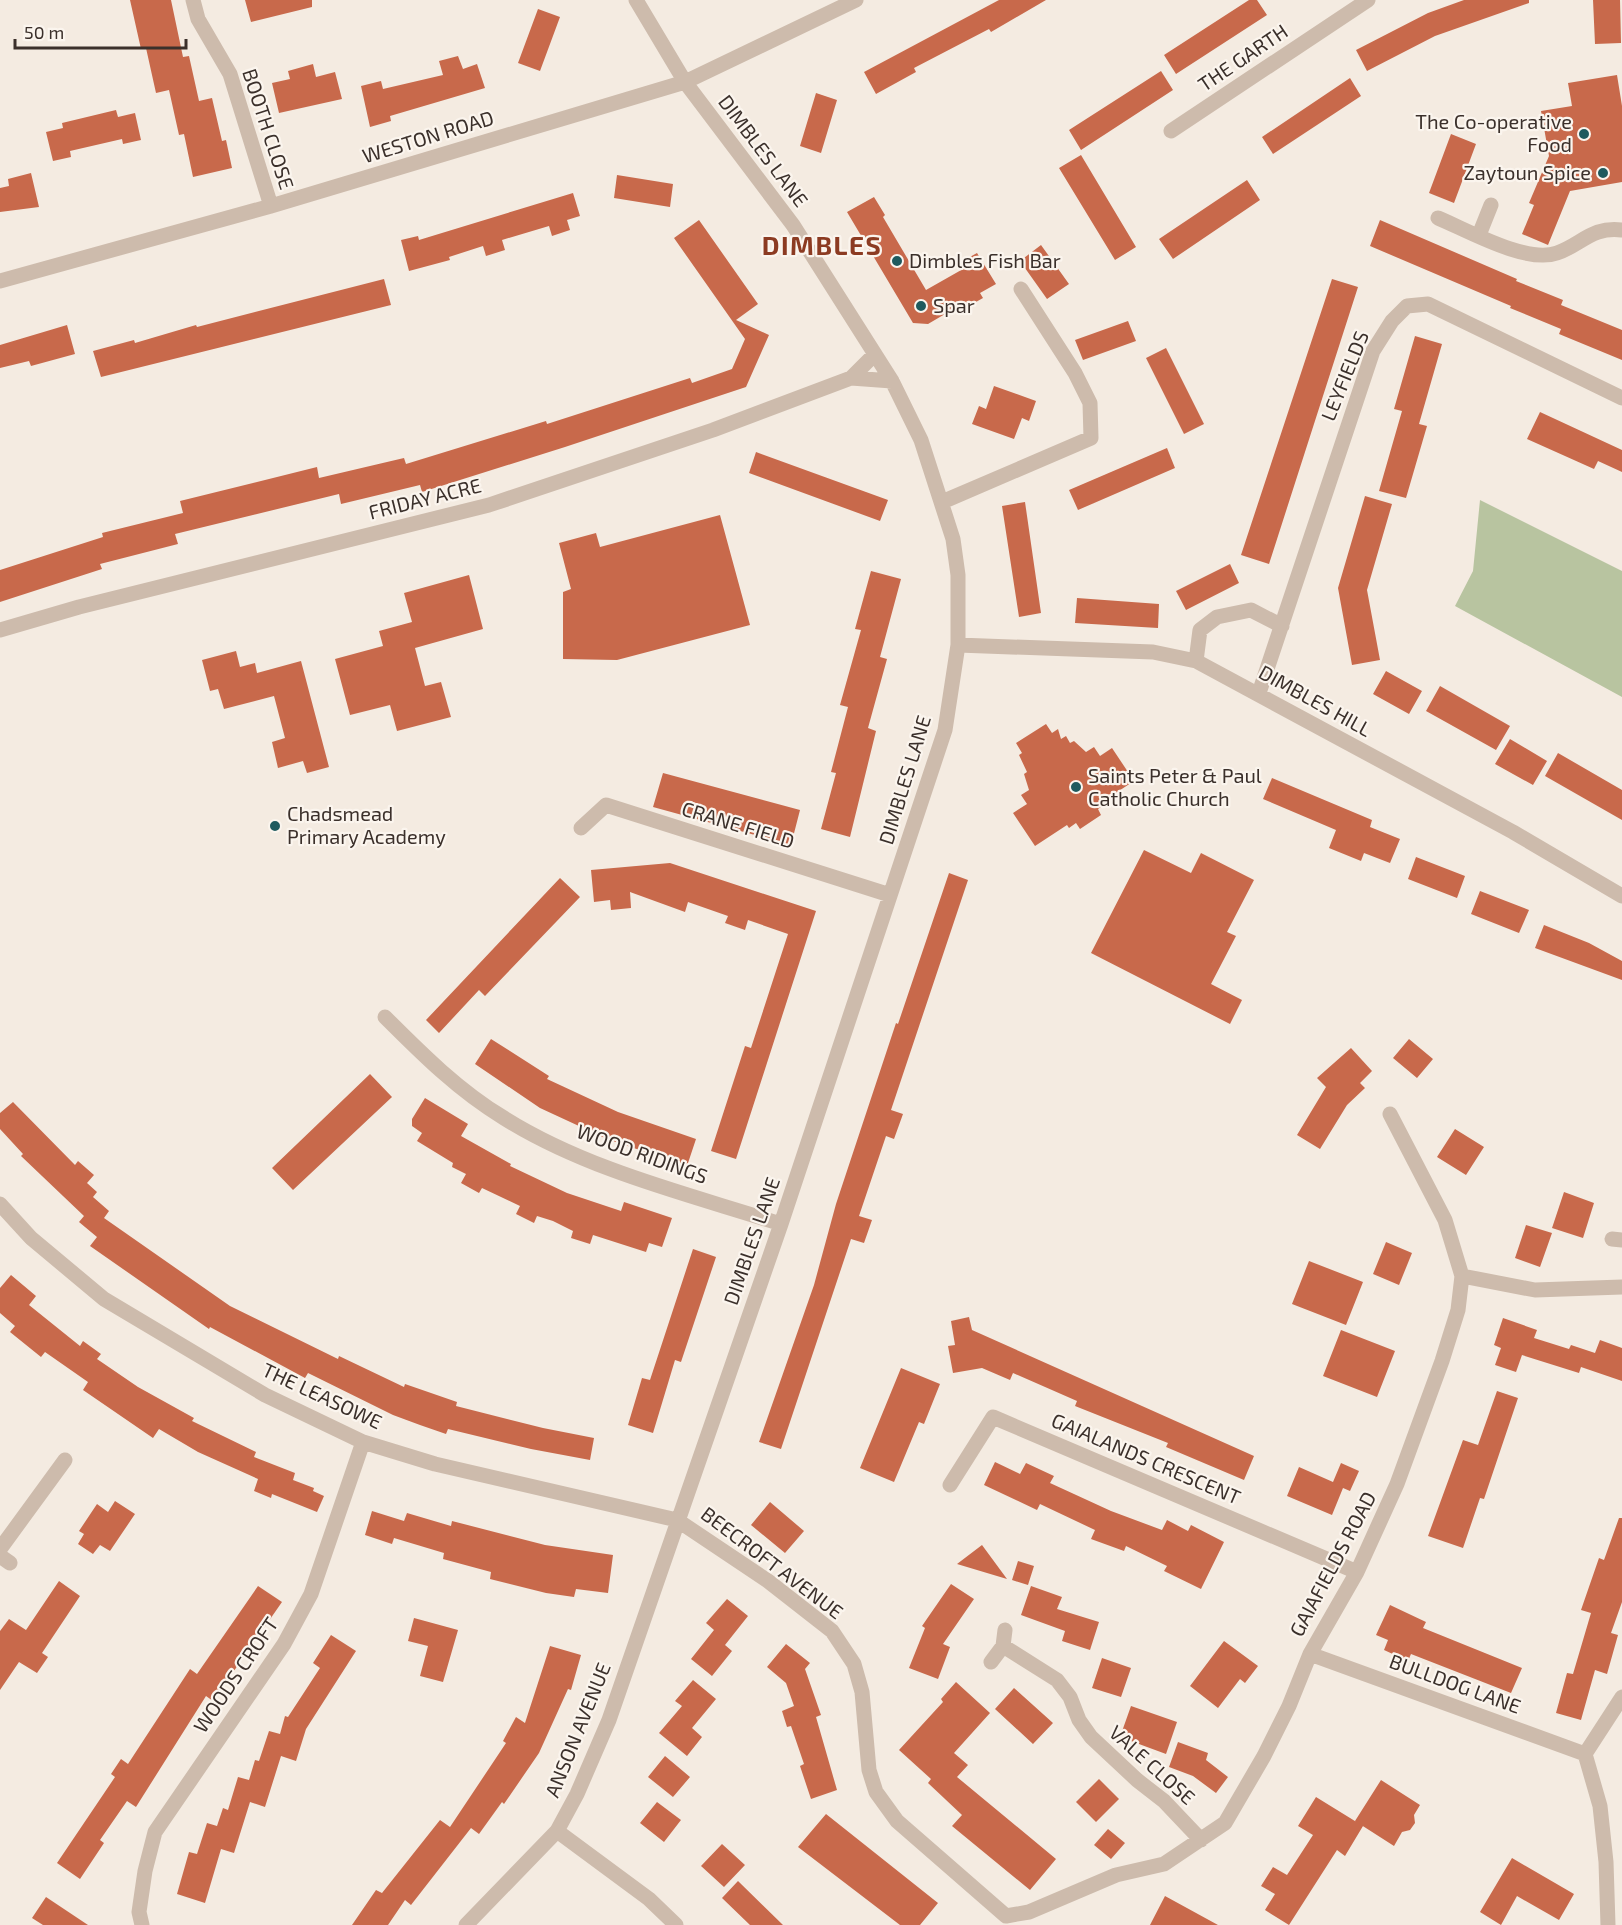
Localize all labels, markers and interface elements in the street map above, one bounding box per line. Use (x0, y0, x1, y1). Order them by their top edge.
scale bar (15, 12, 186, 50)
street label: THE GARTH (1193, 18, 1292, 96)
text: 50 m (24, 21, 64, 43)
street label: BOOTH CLOSE (238, 65, 300, 192)
street label: DIMBLES LANE (714, 90, 814, 211)
street label: WESTON ROAD (359, 105, 496, 167)
place label: The Co-operative Food (1415, 109, 1572, 156)
marker: The Co-operative Food (1577, 127, 1591, 141)
place label: Zaytoun Spice (1464, 160, 1591, 184)
marker: Zaytoun Spice (1596, 166, 1610, 180)
district label: DIMBLES (762, 229, 882, 260)
place label: Dimbles Fish Bar (909, 248, 1061, 272)
marker: Dimbles Fish Bar (890, 254, 904, 268)
place label: Spar (933, 293, 975, 317)
marker: Spar (914, 299, 928, 313)
street label: LEYFIELDS (1315, 327, 1373, 424)
street label: FRIDAY ACRE (366, 472, 483, 524)
street label: DIMBLES HILL (1255, 659, 1376, 741)
street label: DIMBLES LANE (873, 712, 935, 847)
place label: Saints Peter & Paul Catholic Church (1088, 763, 1262, 810)
marker: Saints Peter & Paul Catholic Church (1069, 780, 1083, 794)
street label: CRANE FIELD (679, 796, 798, 853)
place label: Chadsmead Primary Academy (287, 801, 446, 848)
marker: Chadsmead Primary Academy (268, 819, 282, 833)
street label: WOOD RIDINGS (574, 1118, 711, 1188)
street label: DIMBLES LANE (718, 1174, 784, 1308)
street label: THE LEASOWE (259, 1357, 386, 1433)
street label: GAIALANDS CRESCENT (1048, 1407, 1245, 1509)
street label: GAIAFIELDS ROAD (1284, 1487, 1380, 1640)
street label: BEECROFT AVENUE (697, 1501, 848, 1623)
street label: WOODS CROFT (188, 1612, 283, 1737)
street label: BULLDOG LANE (1386, 1648, 1524, 1718)
street label: ANSON AVENUE (539, 1659, 615, 1800)
street label: VALE CLOSE (1105, 1720, 1200, 1809)

